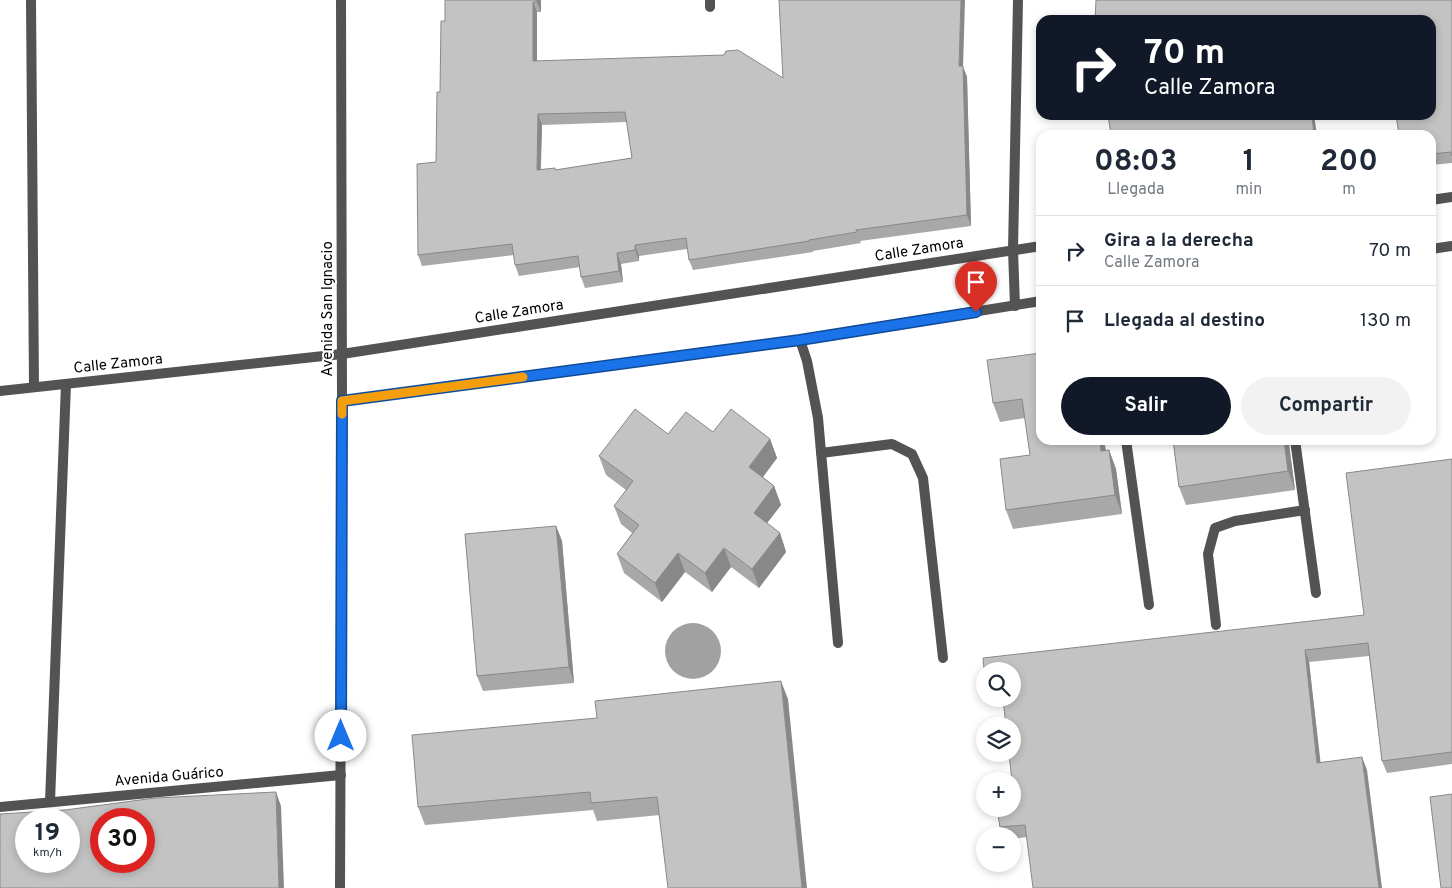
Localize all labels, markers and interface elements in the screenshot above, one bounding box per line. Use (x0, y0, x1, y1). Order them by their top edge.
text: 70 m (1144, 32, 1225, 76)
icon: right (1061, 35, 1126, 100)
text: Calle Zamora (1144, 75, 1275, 102)
text: 08:03 (1094, 144, 1178, 181)
text: 1 (1243, 144, 1255, 181)
text: 200 (1320, 144, 1378, 181)
text: Llegada (1107, 180, 1164, 200)
text: min (1236, 180, 1262, 200)
text: m (1342, 180, 1356, 200)
text: Gira a la derecha (1104, 229, 1254, 253)
street label: Calle Zamora (874, 234, 965, 267)
icon: right (1061, 237, 1089, 265)
text: 70 m (1369, 239, 1411, 263)
street label: Avenida San Ignacio (319, 241, 338, 377)
text: Calle Zamora (1104, 253, 1200, 273)
pin (955, 261, 997, 312)
icon: arrive (962, 268, 990, 296)
street label: Calle Zamora (474, 296, 565, 329)
icon: arrive (1061, 307, 1089, 335)
text: Llegada al destino (1104, 309, 1265, 333)
text: 130 m (1360, 309, 1411, 333)
street label: Calle Zamora (73, 350, 164, 379)
button: Salir (1061, 377, 1231, 435)
button: Compartir (1241, 377, 1411, 435)
map controls (976, 662, 1021, 872)
button: search (976, 662, 1021, 707)
position arrow (314, 709, 366, 761)
button: layers (976, 717, 1021, 762)
street label: Avenida Guárico (114, 763, 225, 792)
button: + (976, 772, 1021, 817)
speed limit sign: 30 (90, 808, 155, 873)
text: 19 (35, 818, 60, 850)
button: − (976, 827, 1021, 872)
text: km/h (33, 845, 62, 861)

